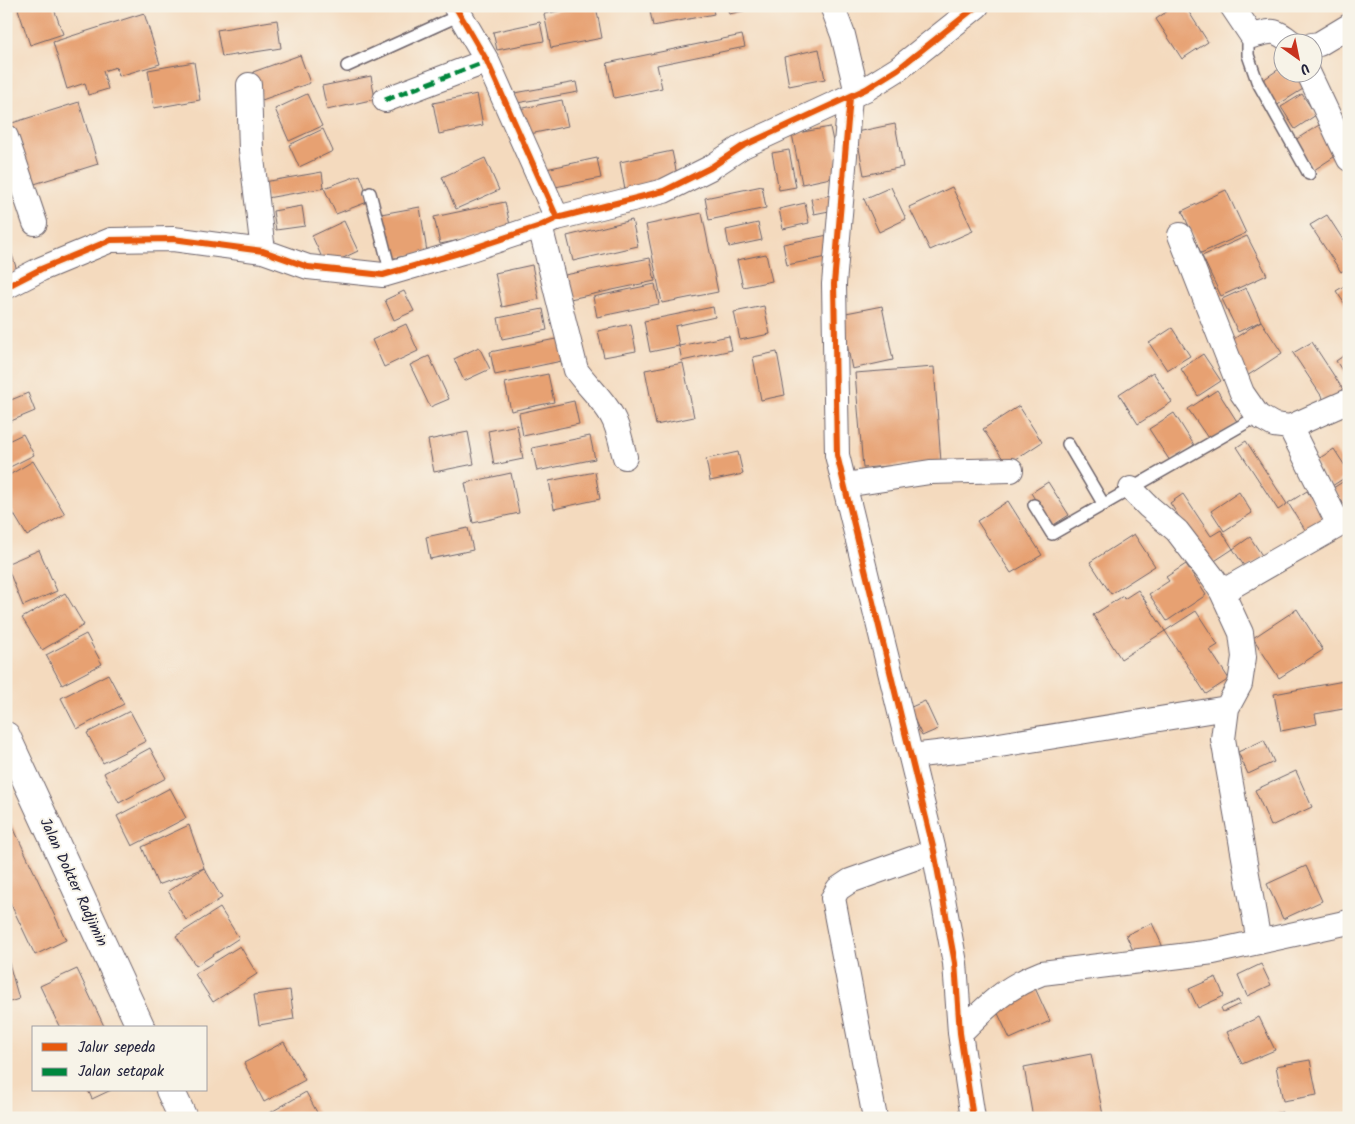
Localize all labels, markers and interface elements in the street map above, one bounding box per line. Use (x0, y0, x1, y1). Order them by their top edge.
north arrow (1272, 32, 1322, 82)
text: U (1294, 57, 1314, 80)
street label: Jalan Dokter Radjimin (33, 814, 114, 951)
legend (32, 1026, 208, 1092)
text: Jalur sepeda (78, 1036, 156, 1060)
text: Jalan setapak (78, 1060, 165, 1084)

